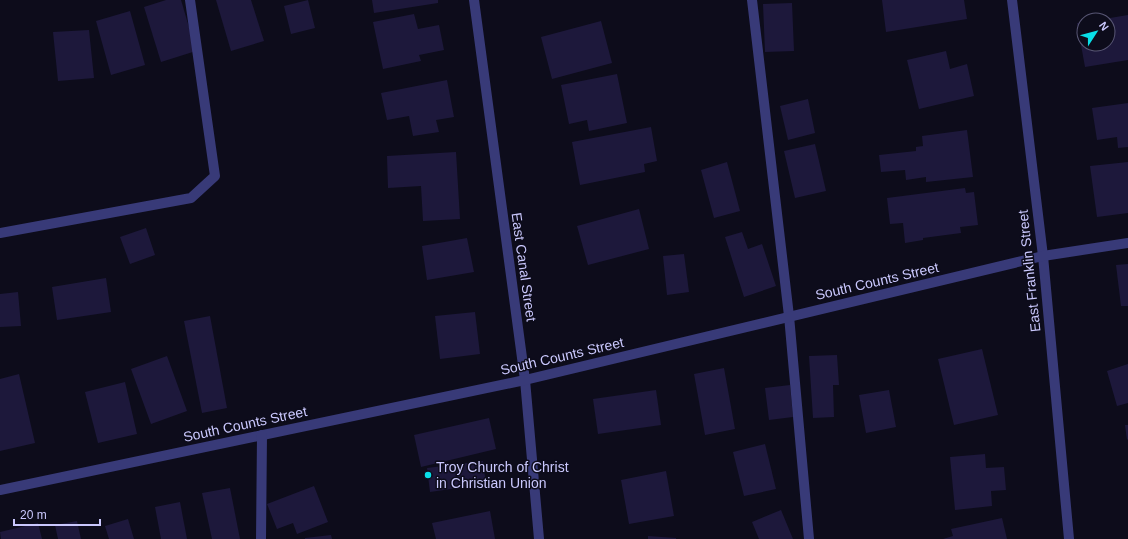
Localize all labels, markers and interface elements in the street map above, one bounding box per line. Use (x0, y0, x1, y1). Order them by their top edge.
north arrow (1076, 12, 1116, 52)
text: N (1097, 19, 1111, 33)
street label: East Franklin Street (1015, 209, 1043, 333)
street label: East Canal Street (508, 212, 540, 323)
street label: South Counts Street (814, 259, 940, 303)
street label: South Counts Street (499, 334, 625, 378)
street label: South Counts Street (182, 403, 308, 445)
place label: Troy Church of Christ in Christian Union (436, 459, 569, 491)
marker: Troy Church of Christ in Christian Union (423, 470, 433, 480)
scale bar (14, 501, 100, 527)
text: 20 m (20, 508, 47, 522)

